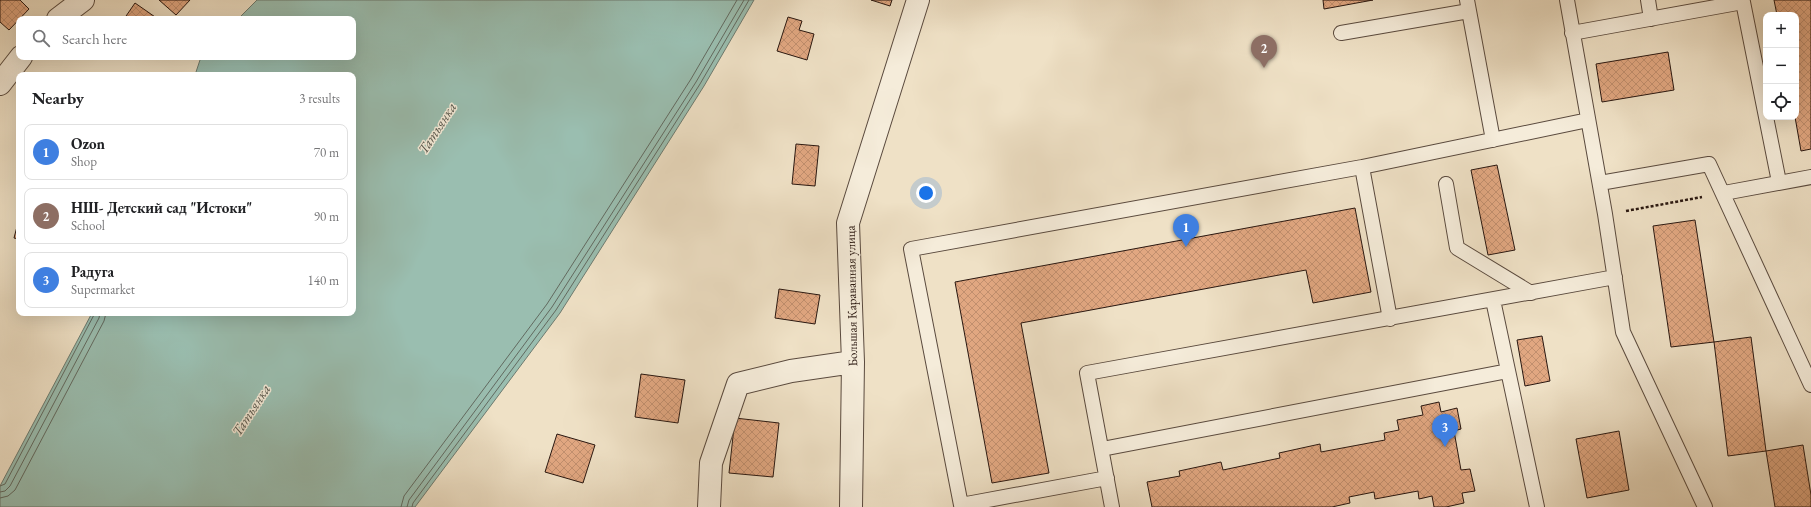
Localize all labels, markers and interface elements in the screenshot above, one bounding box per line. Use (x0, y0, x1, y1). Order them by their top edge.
map controls (1763, 12, 1799, 120)
button: + (1763, 12, 1799, 48)
search box (16, 16, 356, 60)
icon: search (30, 27, 52, 49)
text: Search here (62, 29, 127, 48)
pin: 2 (1251, 35, 1277, 68)
button: − (1763, 48, 1799, 84)
button: locate (1763, 84, 1799, 120)
text: Nearby (32, 87, 84, 109)
text: 3 results (299, 90, 340, 107)
water label: Татьянка (414, 99, 460, 157)
text: Ozon (71, 134, 105, 153)
text: 1 (43, 144, 49, 161)
text: 70 m (314, 144, 339, 161)
text: Shop (71, 153, 97, 170)
your location (916, 183, 936, 203)
text: НШ- Детский сад "Истоки" (71, 198, 252, 217)
text: 2 (43, 208, 49, 225)
text: 90 m (314, 208, 339, 225)
pin: 1 (1173, 214, 1199, 247)
text: School (71, 217, 105, 234)
street label: Большая Караванная улица (842, 224, 861, 367)
text: Радуга (71, 262, 114, 281)
text: 3 (43, 272, 49, 289)
text: 140 m (308, 272, 339, 289)
text: Supermarket (71, 281, 135, 298)
water label: Татьянка (228, 381, 274, 439)
pin: 3 (1432, 414, 1458, 447)

